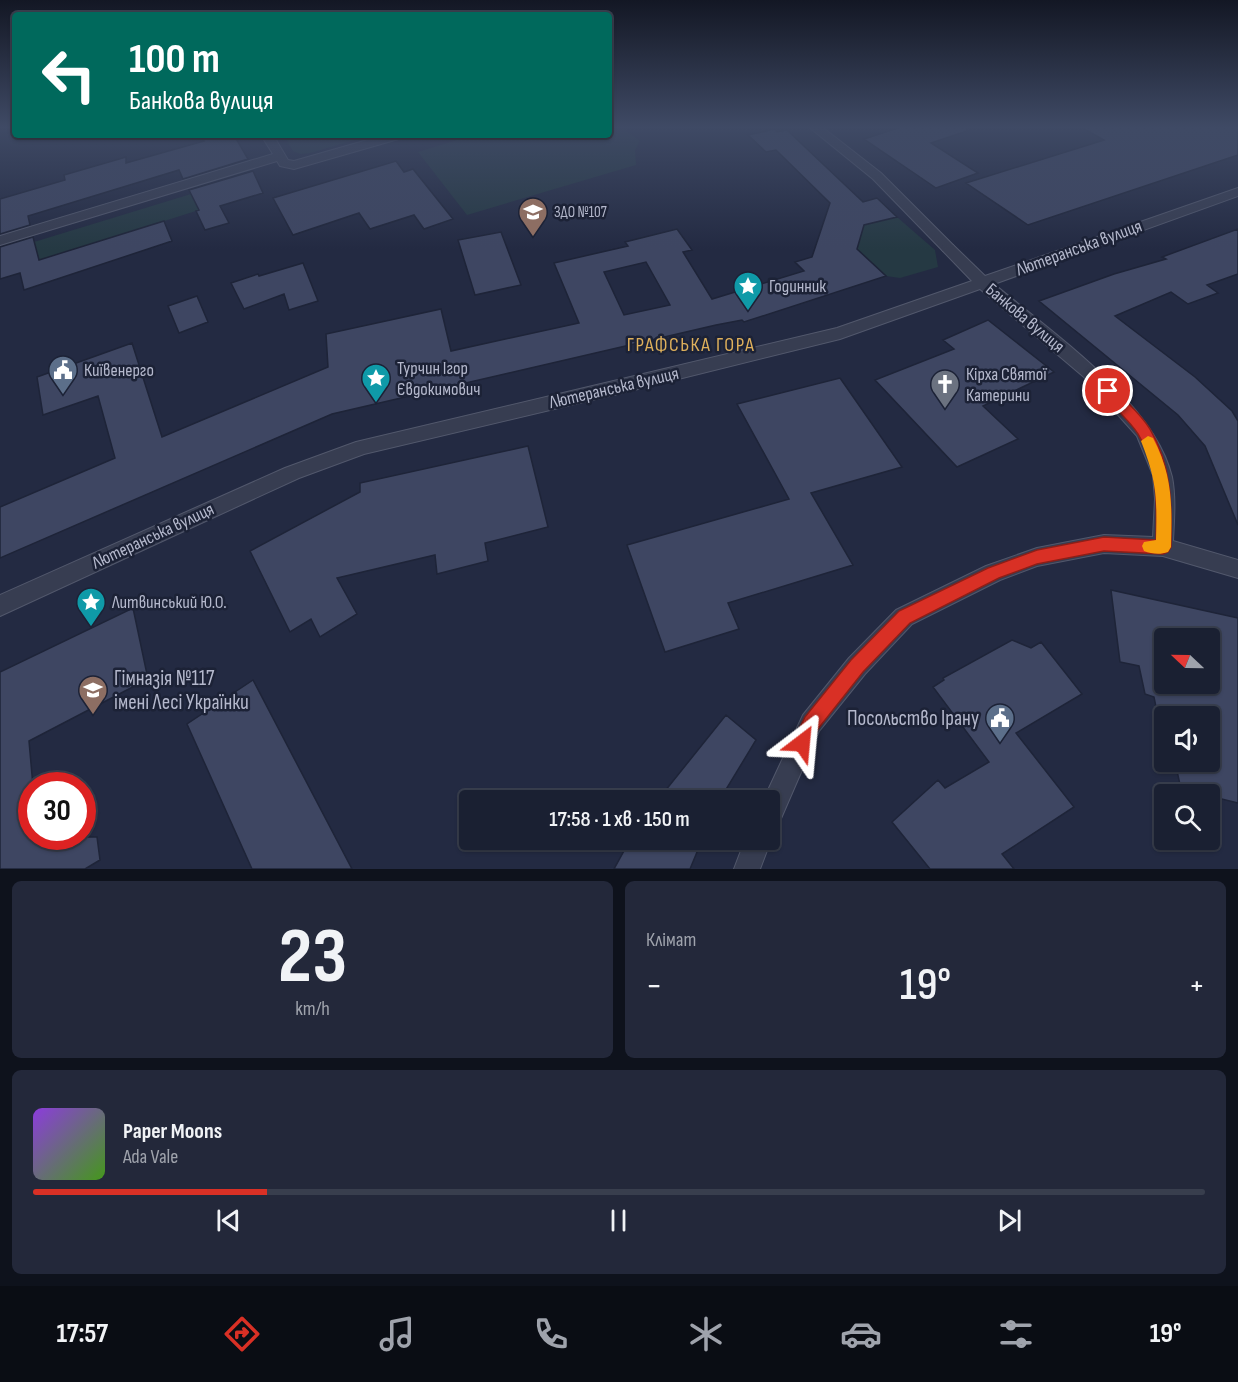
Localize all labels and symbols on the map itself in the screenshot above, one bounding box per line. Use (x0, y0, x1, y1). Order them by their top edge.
school or university icon: ЗДО №107 (517, 196, 549, 238)
place label: ЗДО №107 (554, 203, 607, 222)
street label: Лютеранська вулиця (1012, 216, 1145, 281)
place icon: Годинник (732, 270, 764, 312)
place label: Годинник (769, 276, 826, 297)
street label: Банкова вулиця (981, 279, 1069, 357)
district label: ГРАФСЬКА ГОРА (627, 333, 755, 357)
public building icon: Київенерго (47, 354, 79, 396)
place label: Турчин Ігор Євдокимович (397, 358, 481, 400)
place label: Київенерго (84, 360, 154, 381)
place icon: Турчин Ігор Євдокимович (360, 362, 392, 404)
street label: Лютеранська вулиця (546, 363, 681, 413)
place label: Кірха Святої Катерини (966, 364, 1047, 406)
pin (1082, 365, 1133, 416)
church icon: Кірха Святої Катерини (929, 368, 961, 410)
street label: Лютеранська вулиця (88, 499, 217, 574)
place icon: Литвинський Ю.О. (75, 586, 107, 628)
place label: Литвинський Ю.О. (111, 592, 227, 613)
north arrow (1154, 628, 1220, 694)
place label: Гімназія №117 імені Лесі Українки (114, 666, 249, 715)
school or university icon: Гімназія №117 імені Лесі Українки (77, 674, 109, 716)
public building icon: Посольство Ірану (984, 702, 1016, 744)
place label: Посольство Ірану (847, 706, 979, 731)
position arrow (770, 711, 834, 775)
speed limit sign: 30 (18, 772, 96, 850)

